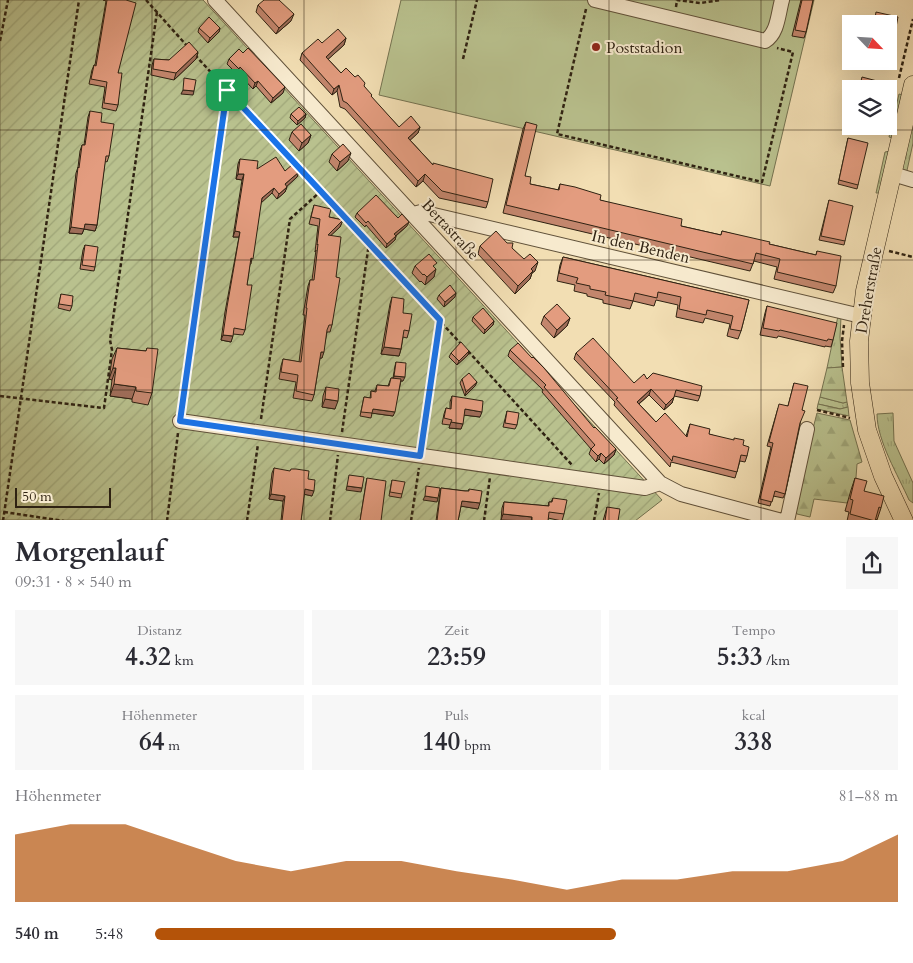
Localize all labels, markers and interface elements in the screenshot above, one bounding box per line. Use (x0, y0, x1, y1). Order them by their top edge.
north arrow (842, 15, 898, 70)
map controls (842, 15, 897, 135)
place label: Poststadion (606, 37, 683, 59)
marker: Poststadion (590, 41, 602, 53)
pin (206, 69, 248, 111)
icon: arrive (213, 76, 241, 104)
button: layers (842, 80, 897, 135)
street label: Bertastraße (416, 194, 484, 265)
street label: In den Benden (590, 225, 692, 269)
street label: Dreherstraße (851, 245, 887, 335)
scale bar (15, 486, 111, 509)
text: 50 m (22, 487, 52, 506)
text: Morgenlauf (15, 533, 164, 571)
button: share (846, 537, 898, 589)
text: 09:31 · 8 × 540 m (15, 571, 132, 593)
text: Distanz (137, 621, 182, 640)
text: Zeit (444, 621, 469, 640)
text: Tempo (732, 621, 775, 640)
text: 4.32 (125, 640, 171, 674)
text: 23:59 (427, 640, 486, 674)
text: 5:33 (717, 640, 763, 674)
text: km (171, 651, 194, 670)
text: /km (763, 651, 790, 670)
text: Höhenmeter (122, 706, 197, 725)
text: Puls (444, 706, 469, 725)
text: kcal (742, 706, 765, 725)
text: 64 (139, 725, 165, 759)
text: 140 (422, 725, 460, 759)
text: 338 (734, 725, 773, 759)
text: m (165, 736, 180, 755)
text: bpm (460, 736, 491, 755)
text: Höhenmeter (15, 785, 101, 807)
text: 81–88 m (839, 785, 898, 807)
text: 540 m (15, 923, 59, 945)
text: 5:48 (95, 923, 124, 945)

